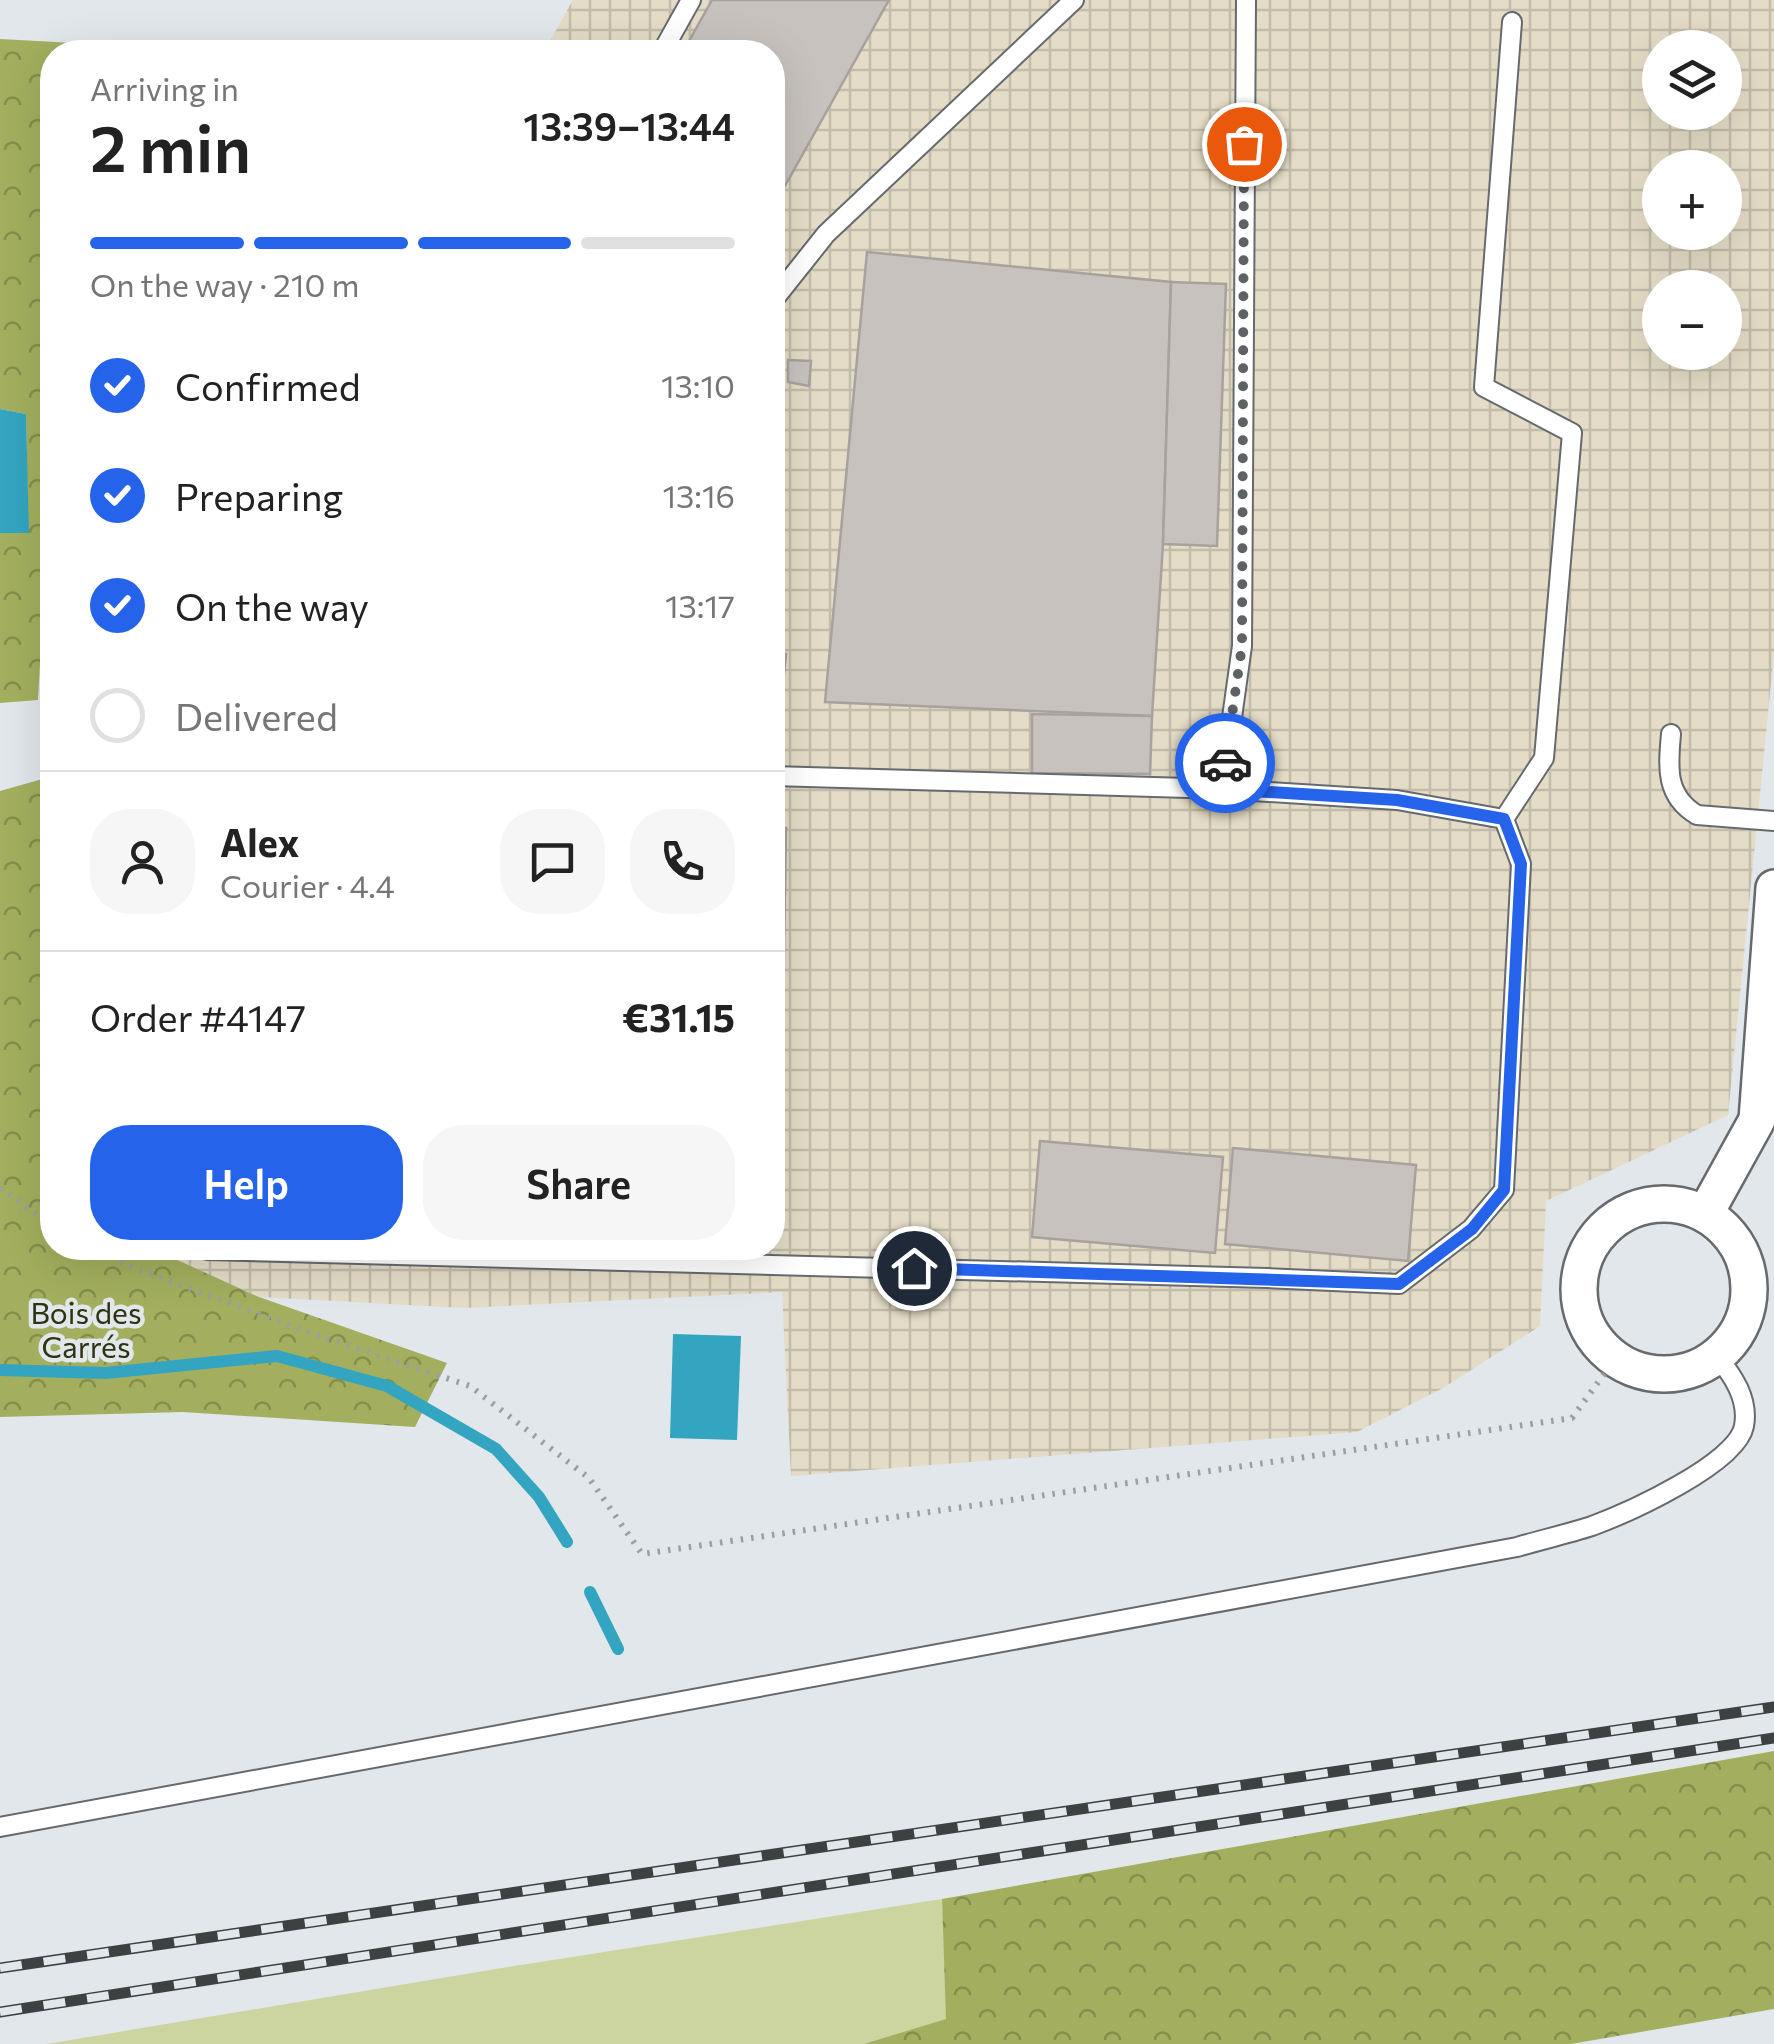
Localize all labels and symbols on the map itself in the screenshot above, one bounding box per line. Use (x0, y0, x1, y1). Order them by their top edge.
pin (1202, 102, 1287, 187)
courier (1175, 713, 1275, 813)
pin (872, 1226, 957, 1311)
park label: Bois des Carrés (30, 1293, 142, 1364)

